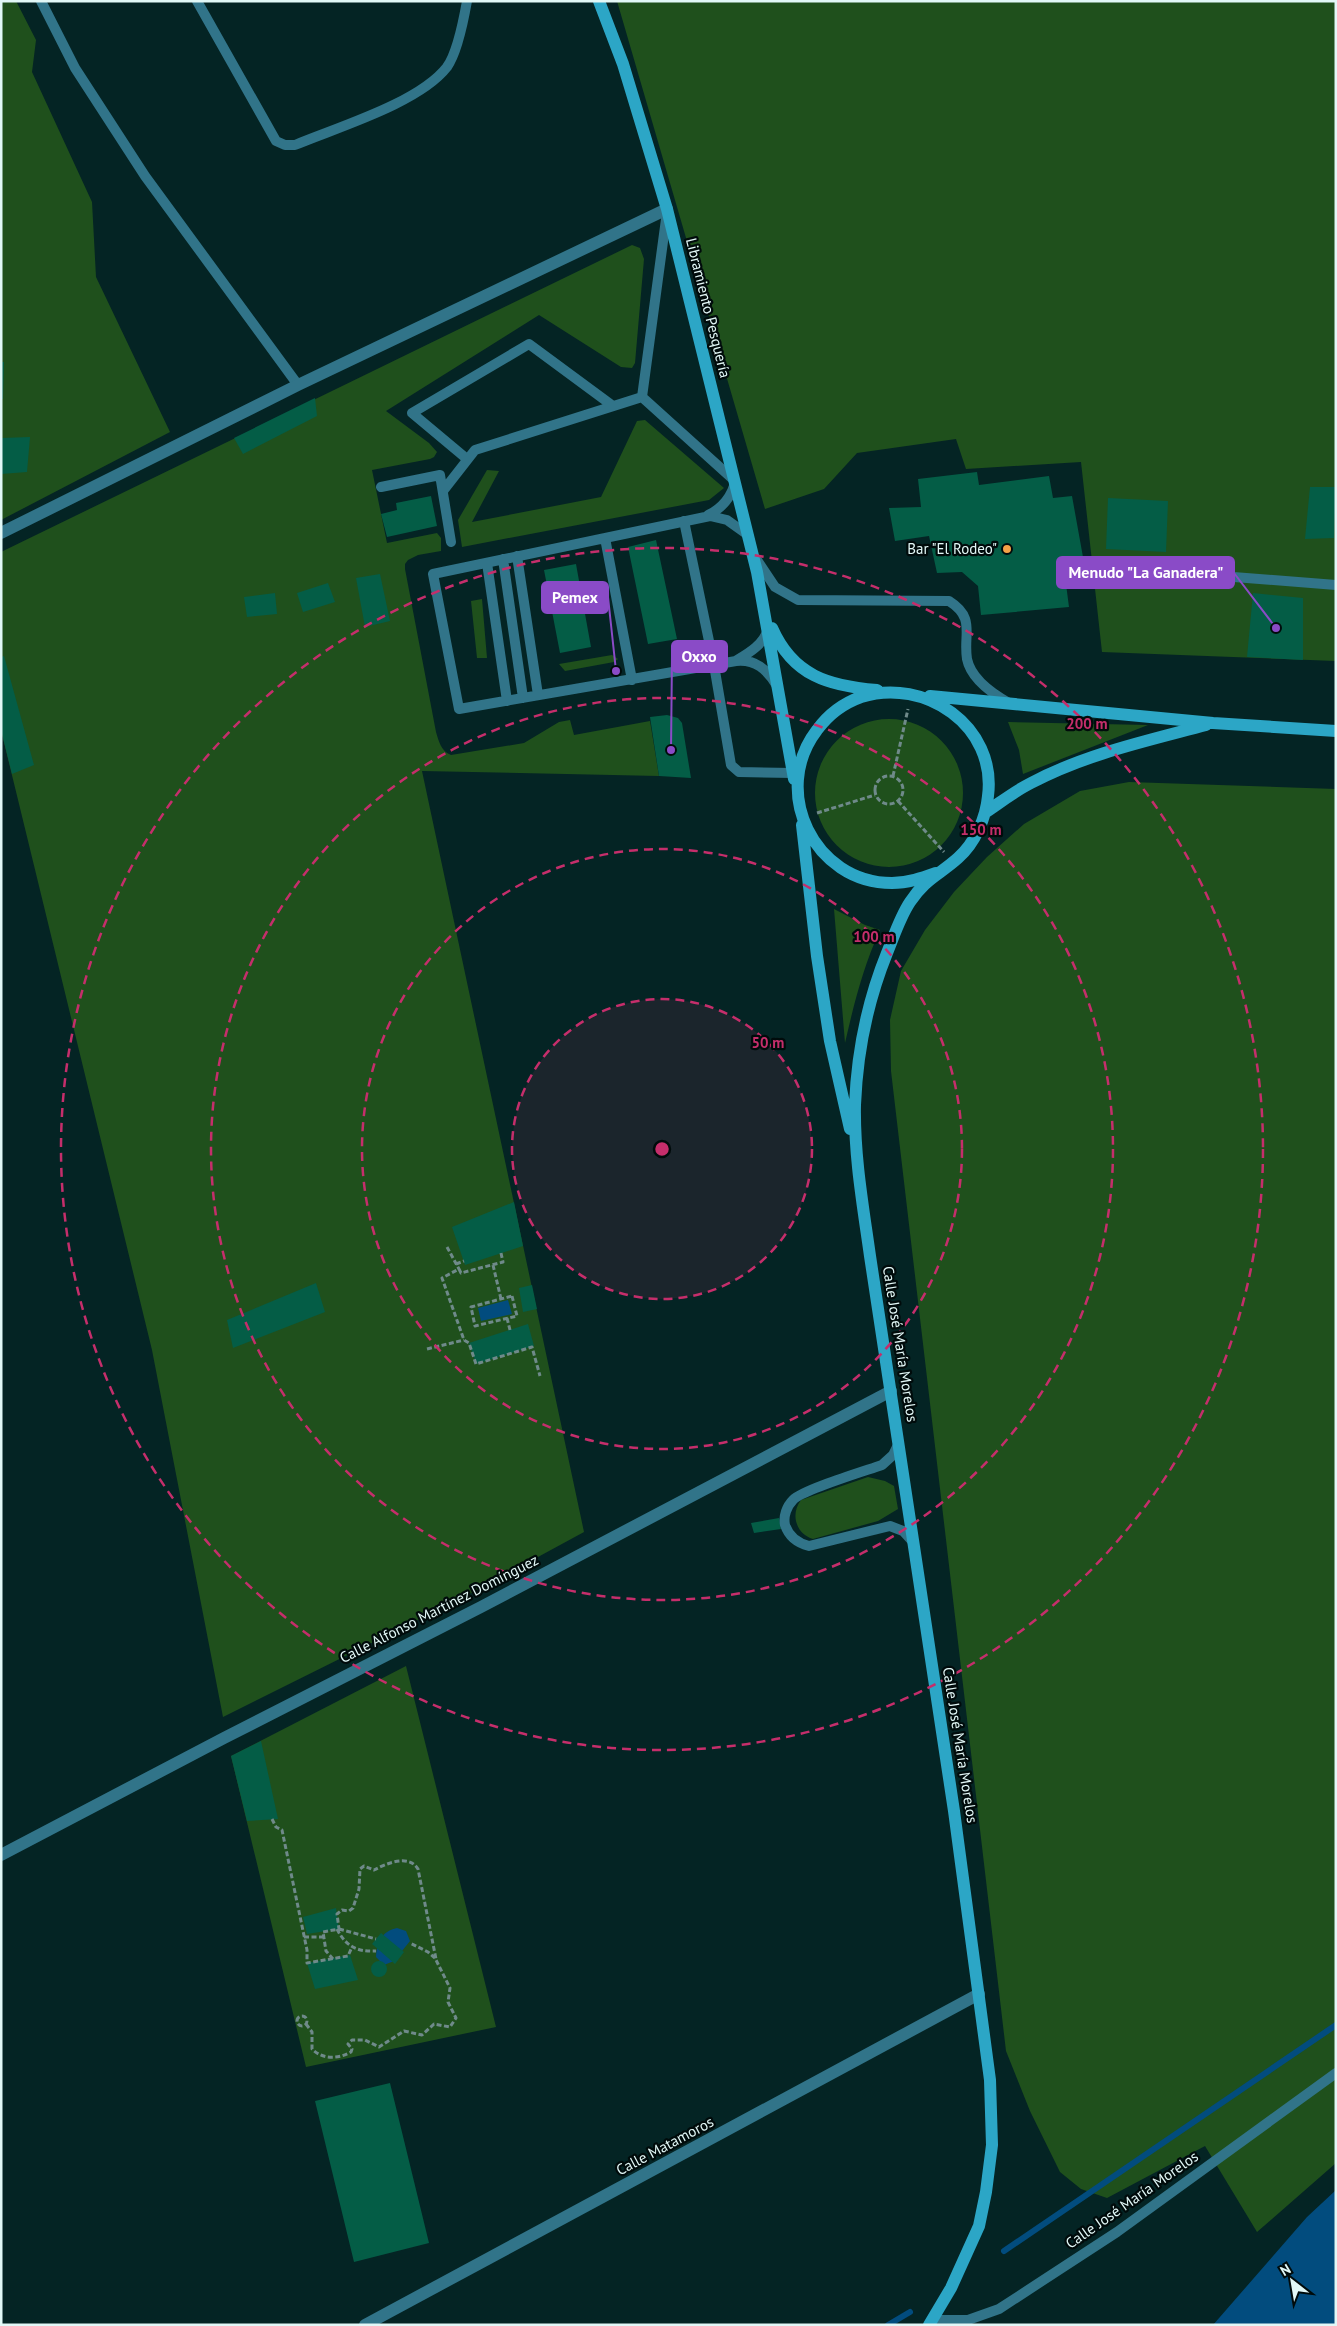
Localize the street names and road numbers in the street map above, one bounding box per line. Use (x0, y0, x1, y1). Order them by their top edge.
street label: Libramiento Pesquería (682, 236, 735, 380)
street label: Calle José María Morelos (879, 1265, 922, 1423)
street label: Calle Alfonso Martínez Domínguez (336, 1550, 541, 1667)
street label: Calle José María Morelos (939, 1666, 982, 1824)
street label: Calle Matamoros (613, 2112, 717, 2179)
street label: Calle José María Morelos (1062, 2147, 1202, 2253)

